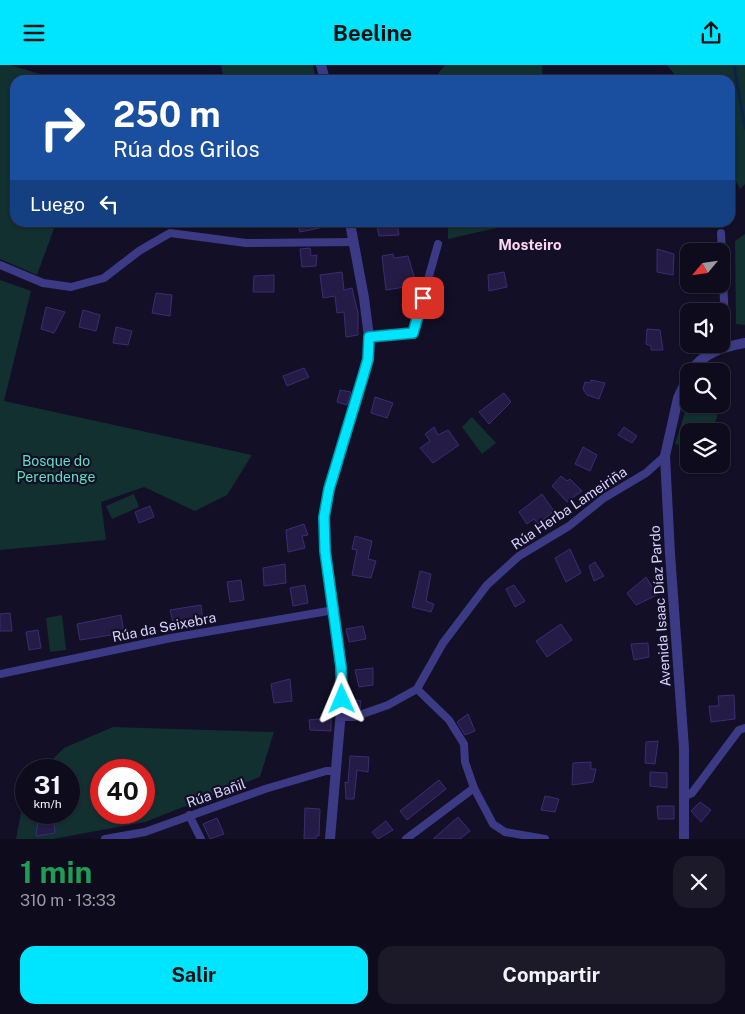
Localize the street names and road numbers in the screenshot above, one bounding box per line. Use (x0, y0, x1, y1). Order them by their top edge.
street label: Rúa Herba Lameiriña (508, 463, 630, 553)
street label: Avenida Isaac Díaz Pardo (646, 525, 674, 687)
street label: Rúa da Seixebra (111, 609, 217, 645)
street label: Rúa Bañil (184, 775, 248, 811)

